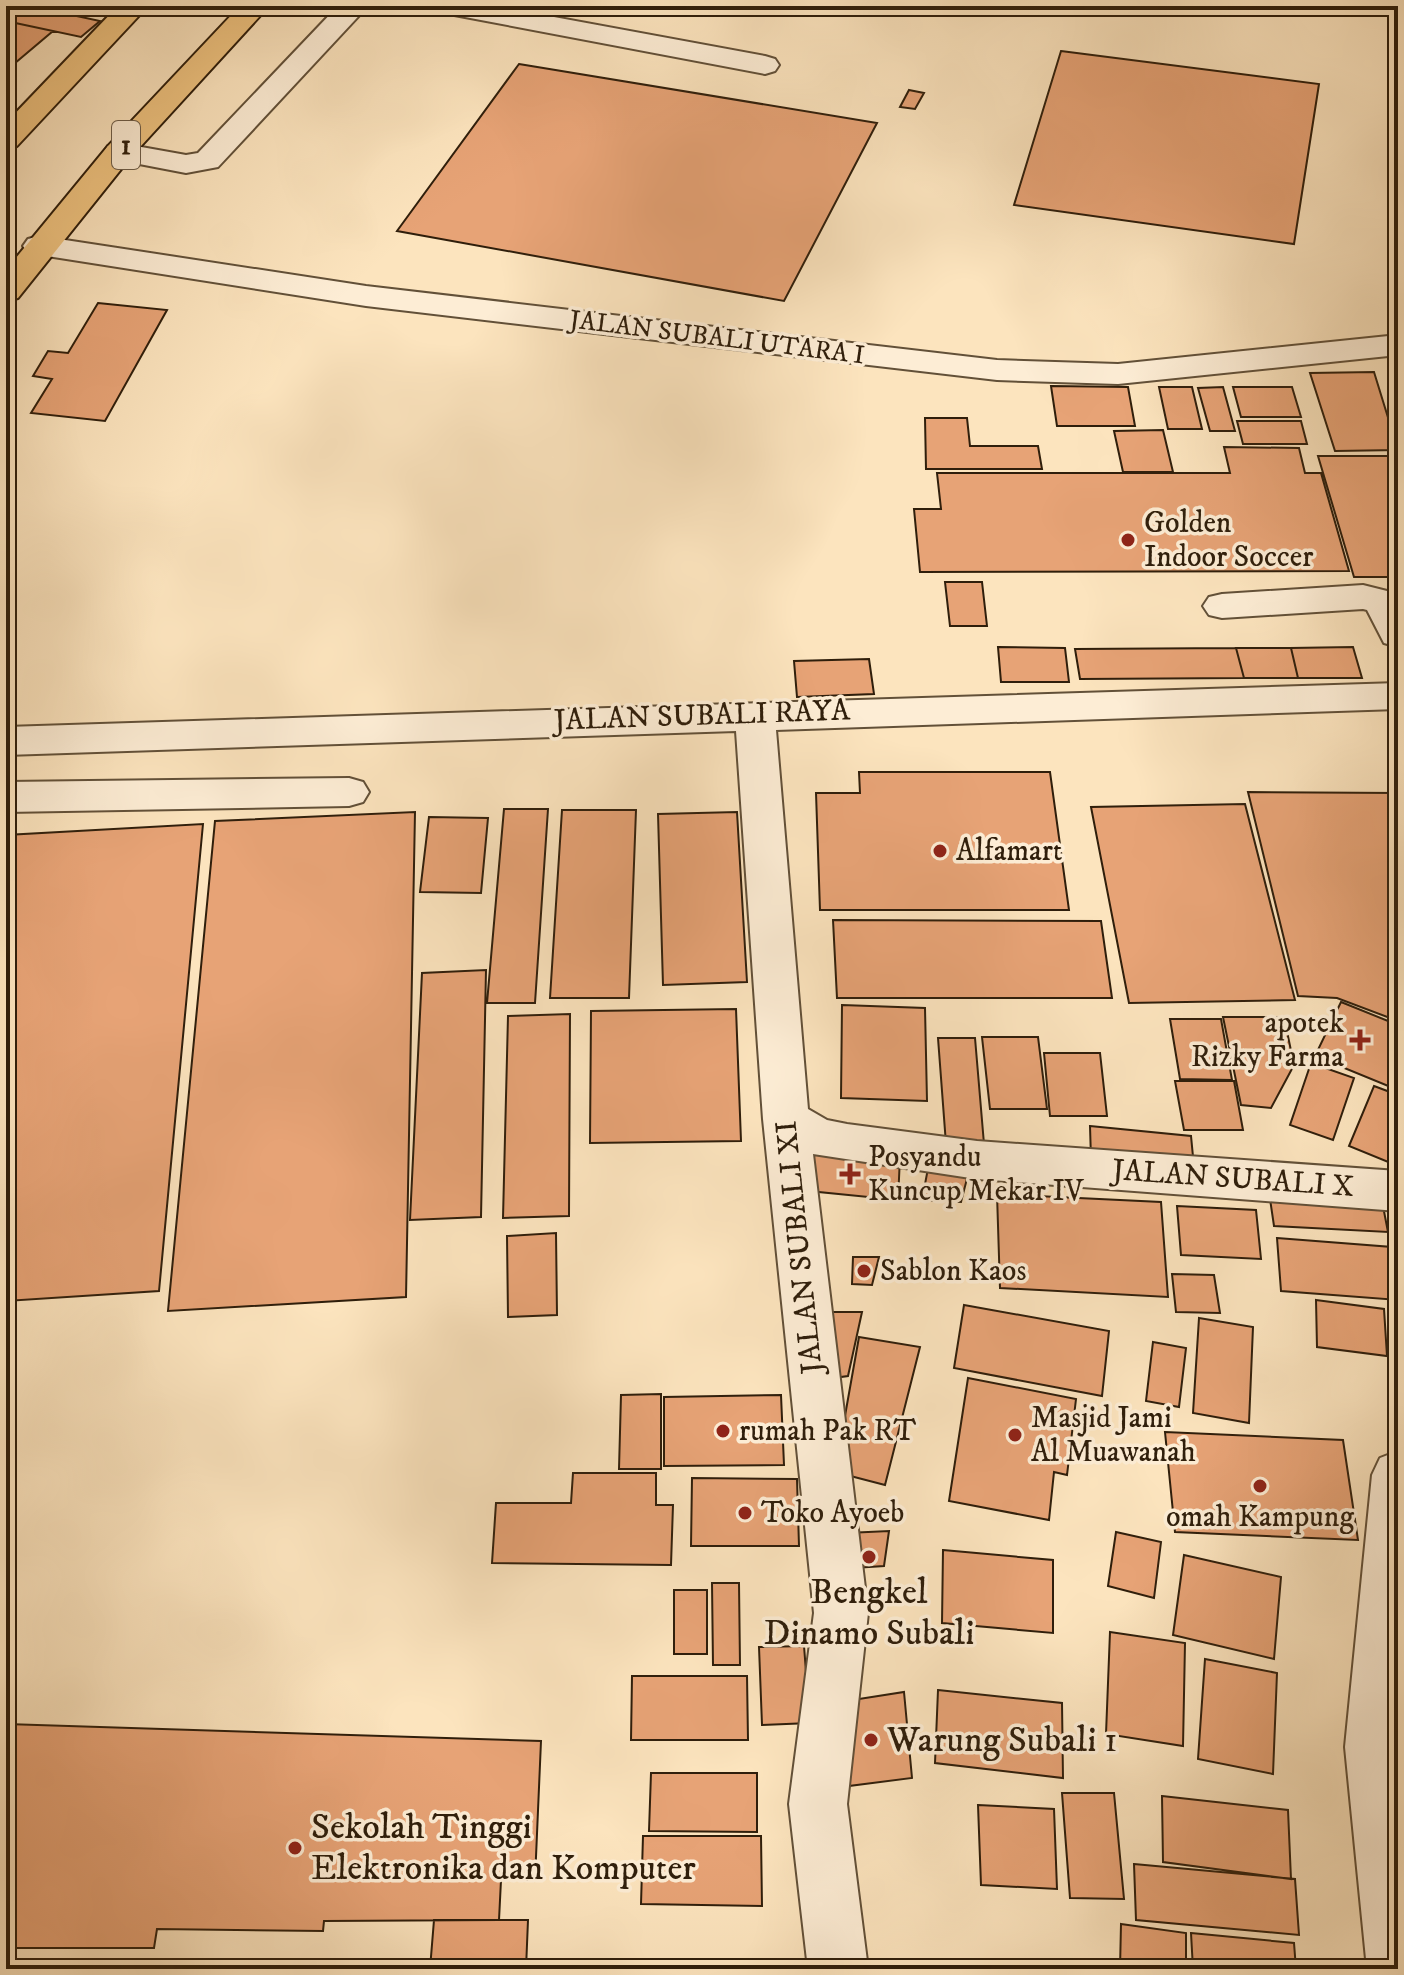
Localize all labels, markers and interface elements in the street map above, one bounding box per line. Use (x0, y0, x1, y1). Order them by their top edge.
road number: 1 (112, 121, 140, 169)
street label: JALAN SUBALI UTARA I (566, 303, 866, 372)
place label: Golden Indoor Soccer (1144, 505, 1313, 576)
marker: Golden Indoor Soccer (1119, 531, 1137, 549)
street label: JALAN SUBALI RAYA (550, 692, 851, 740)
place label: Alfamart (956, 833, 1062, 870)
marker: Alfamart (931, 842, 949, 860)
place label: apotek Rizky Farma (1191, 1005, 1344, 1076)
marker: apotek Rizky Farma (1351, 1031, 1369, 1049)
street label: JALAN SUBALI XI (768, 1119, 832, 1378)
place label: Posyandu Kuncup Mekar IV (868, 1139, 1085, 1210)
street label: JALAN SUBALI X (1108, 1152, 1355, 1206)
marker: Posyandu Kuncup Mekar IV (839, 1163, 861, 1185)
place label: Sablon Kaos (880, 1253, 1026, 1290)
marker: Sablon Kaos (855, 1262, 873, 1280)
place label: Masjid Jami Al Muawanah (1031, 1400, 1196, 1471)
place label: rumah Pak RT (739, 1413, 917, 1450)
marker: rumah Pak RT (714, 1422, 732, 1440)
marker: Masjid Jami Al Muawanah (1006, 1426, 1024, 1444)
marker: omah Kampung (1251, 1477, 1269, 1495)
place label: Toko Ayoeb (761, 1495, 904, 1532)
place label: omah Kampung (1166, 1499, 1355, 1536)
marker: Toko Ayoeb (736, 1504, 754, 1522)
marker: Bengkel Dinamo Subali (860, 1548, 878, 1566)
place label: Bengkel Dinamo Subali (764, 1570, 974, 1656)
place label: Warung Subali 1 (886, 1718, 1117, 1763)
marker: Warung Subali 1 (862, 1731, 880, 1749)
place label: Sekolah Tinggi Elektronika dan Komputer (311, 1805, 696, 1891)
marker: Sekolah Tinggi Elektronika dan Komputer (286, 1839, 304, 1857)

